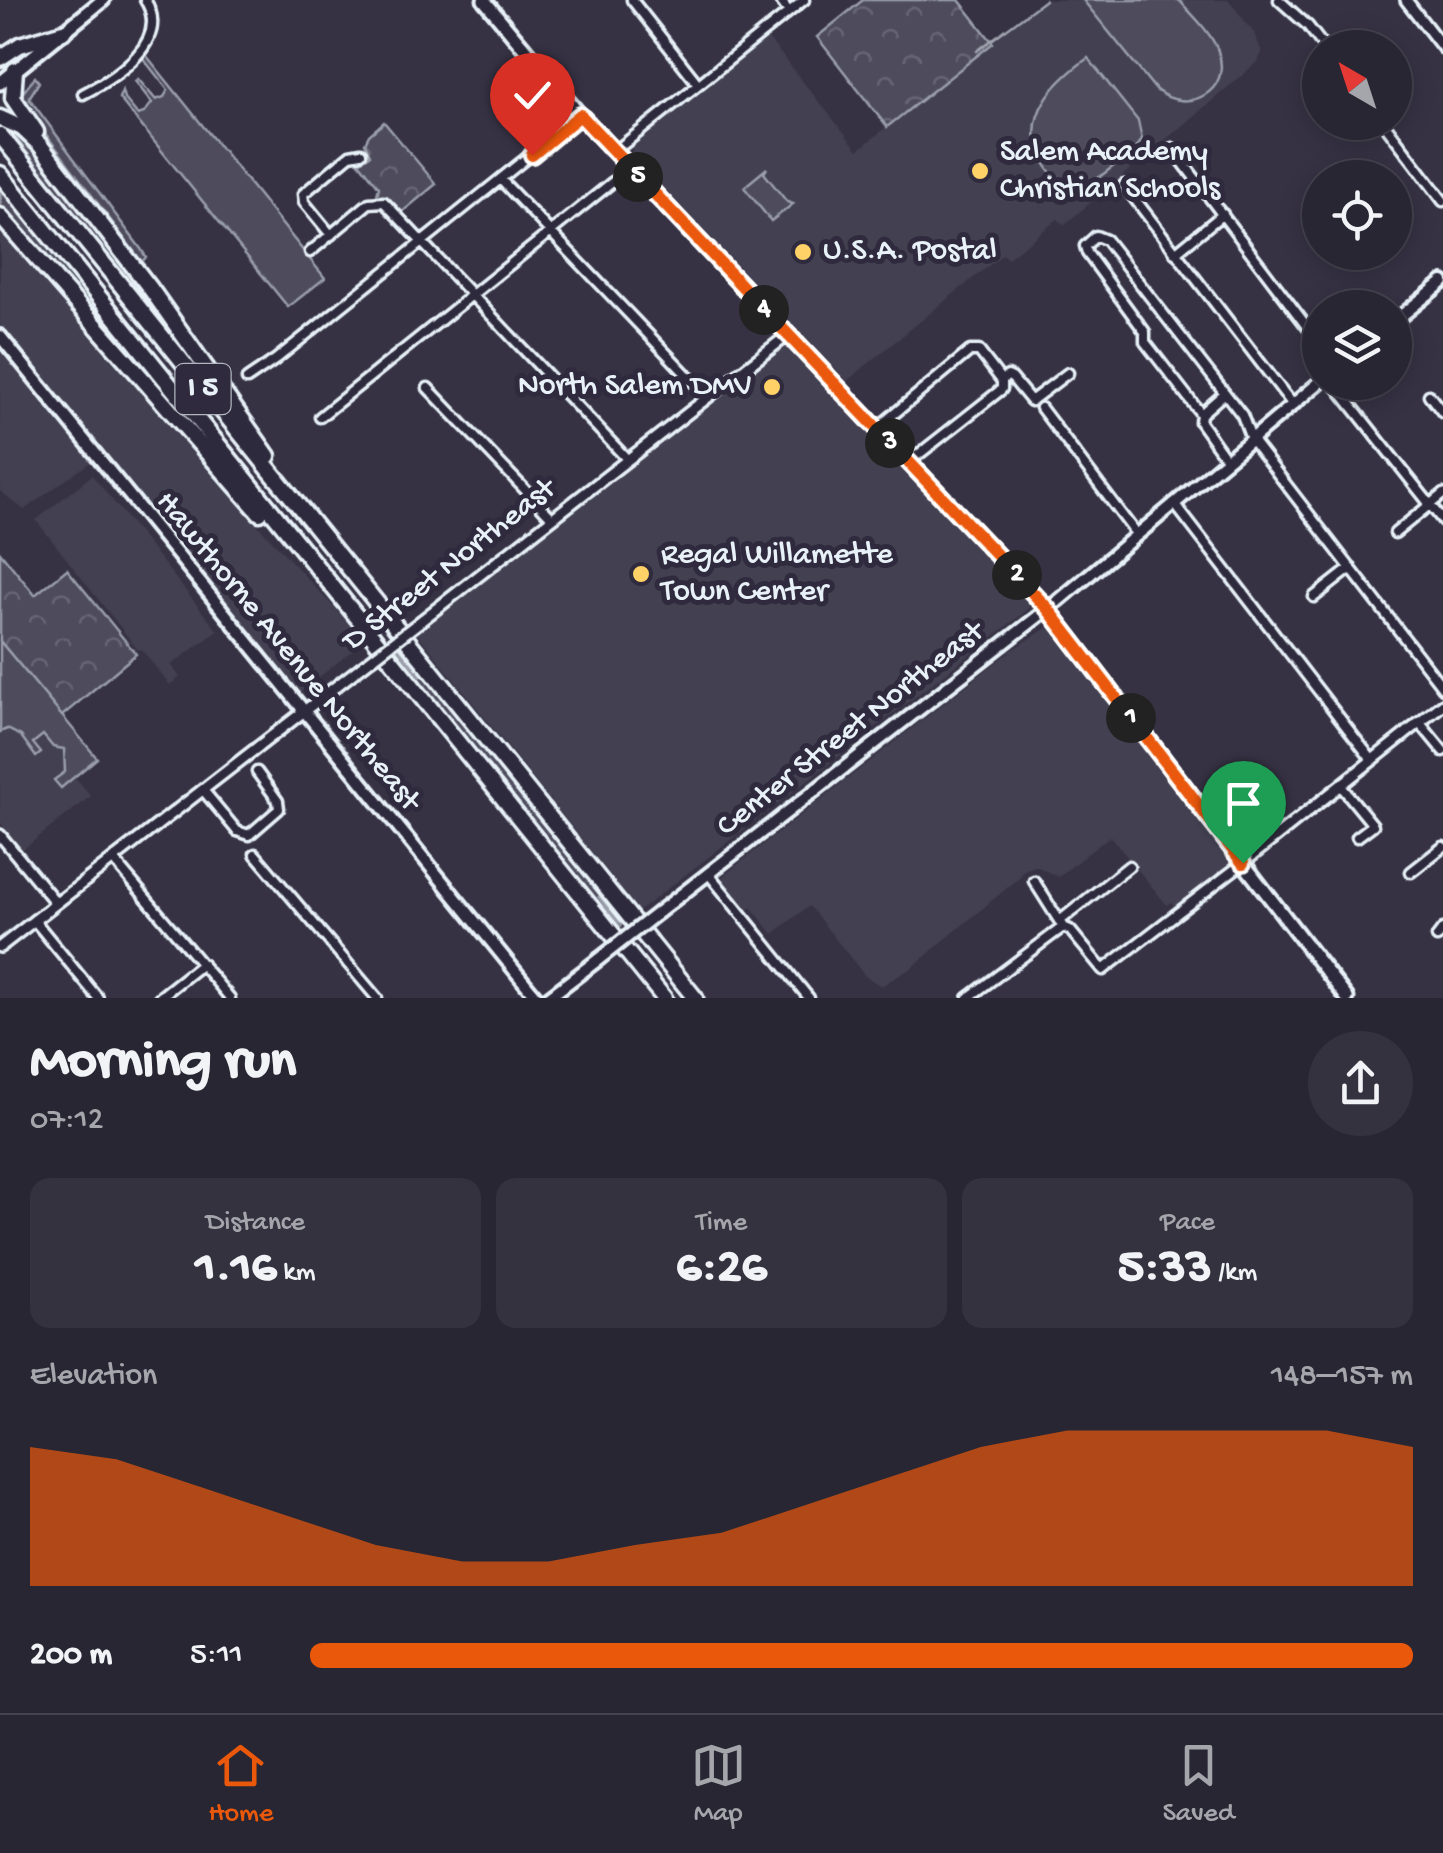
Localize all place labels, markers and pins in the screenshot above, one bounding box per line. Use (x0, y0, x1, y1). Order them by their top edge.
pin (490, 53, 575, 156)
place label: Salem Academy Christian Schools (1000, 134, 1221, 209)
pin: 5 (613, 152, 663, 202)
marker: Salem Academy Christian Schools (969, 160, 991, 182)
place label: U.S.A. Postal (823, 233, 997, 271)
marker: U.S.A. Postal (792, 241, 814, 263)
pin: 4 (739, 285, 789, 335)
place label: North Salem DMV (518, 368, 752, 406)
marker: North Salem DMV (761, 376, 783, 398)
pin: 3 (865, 418, 915, 468)
place label: Regal Willamette Town Center (659, 537, 893, 612)
pin: 2 (992, 550, 1042, 600)
marker: Regal Willamette Town Center (630, 563, 652, 585)
pin: 1 (1106, 693, 1156, 743)
pin (1201, 761, 1286, 864)

